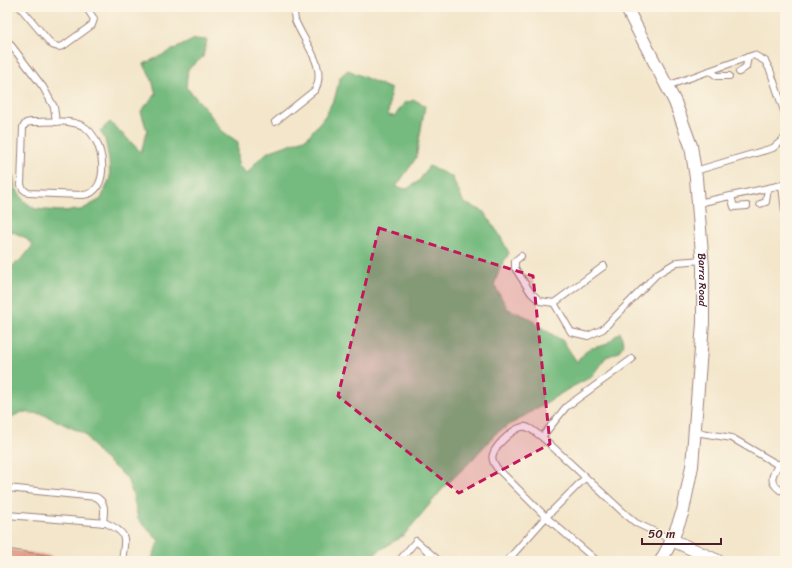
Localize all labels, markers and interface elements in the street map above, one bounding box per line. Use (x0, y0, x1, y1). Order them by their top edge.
street label: Barra Road (692, 252, 712, 308)
scale bar (642, 520, 721, 546)
text: 50 m (648, 523, 675, 545)

